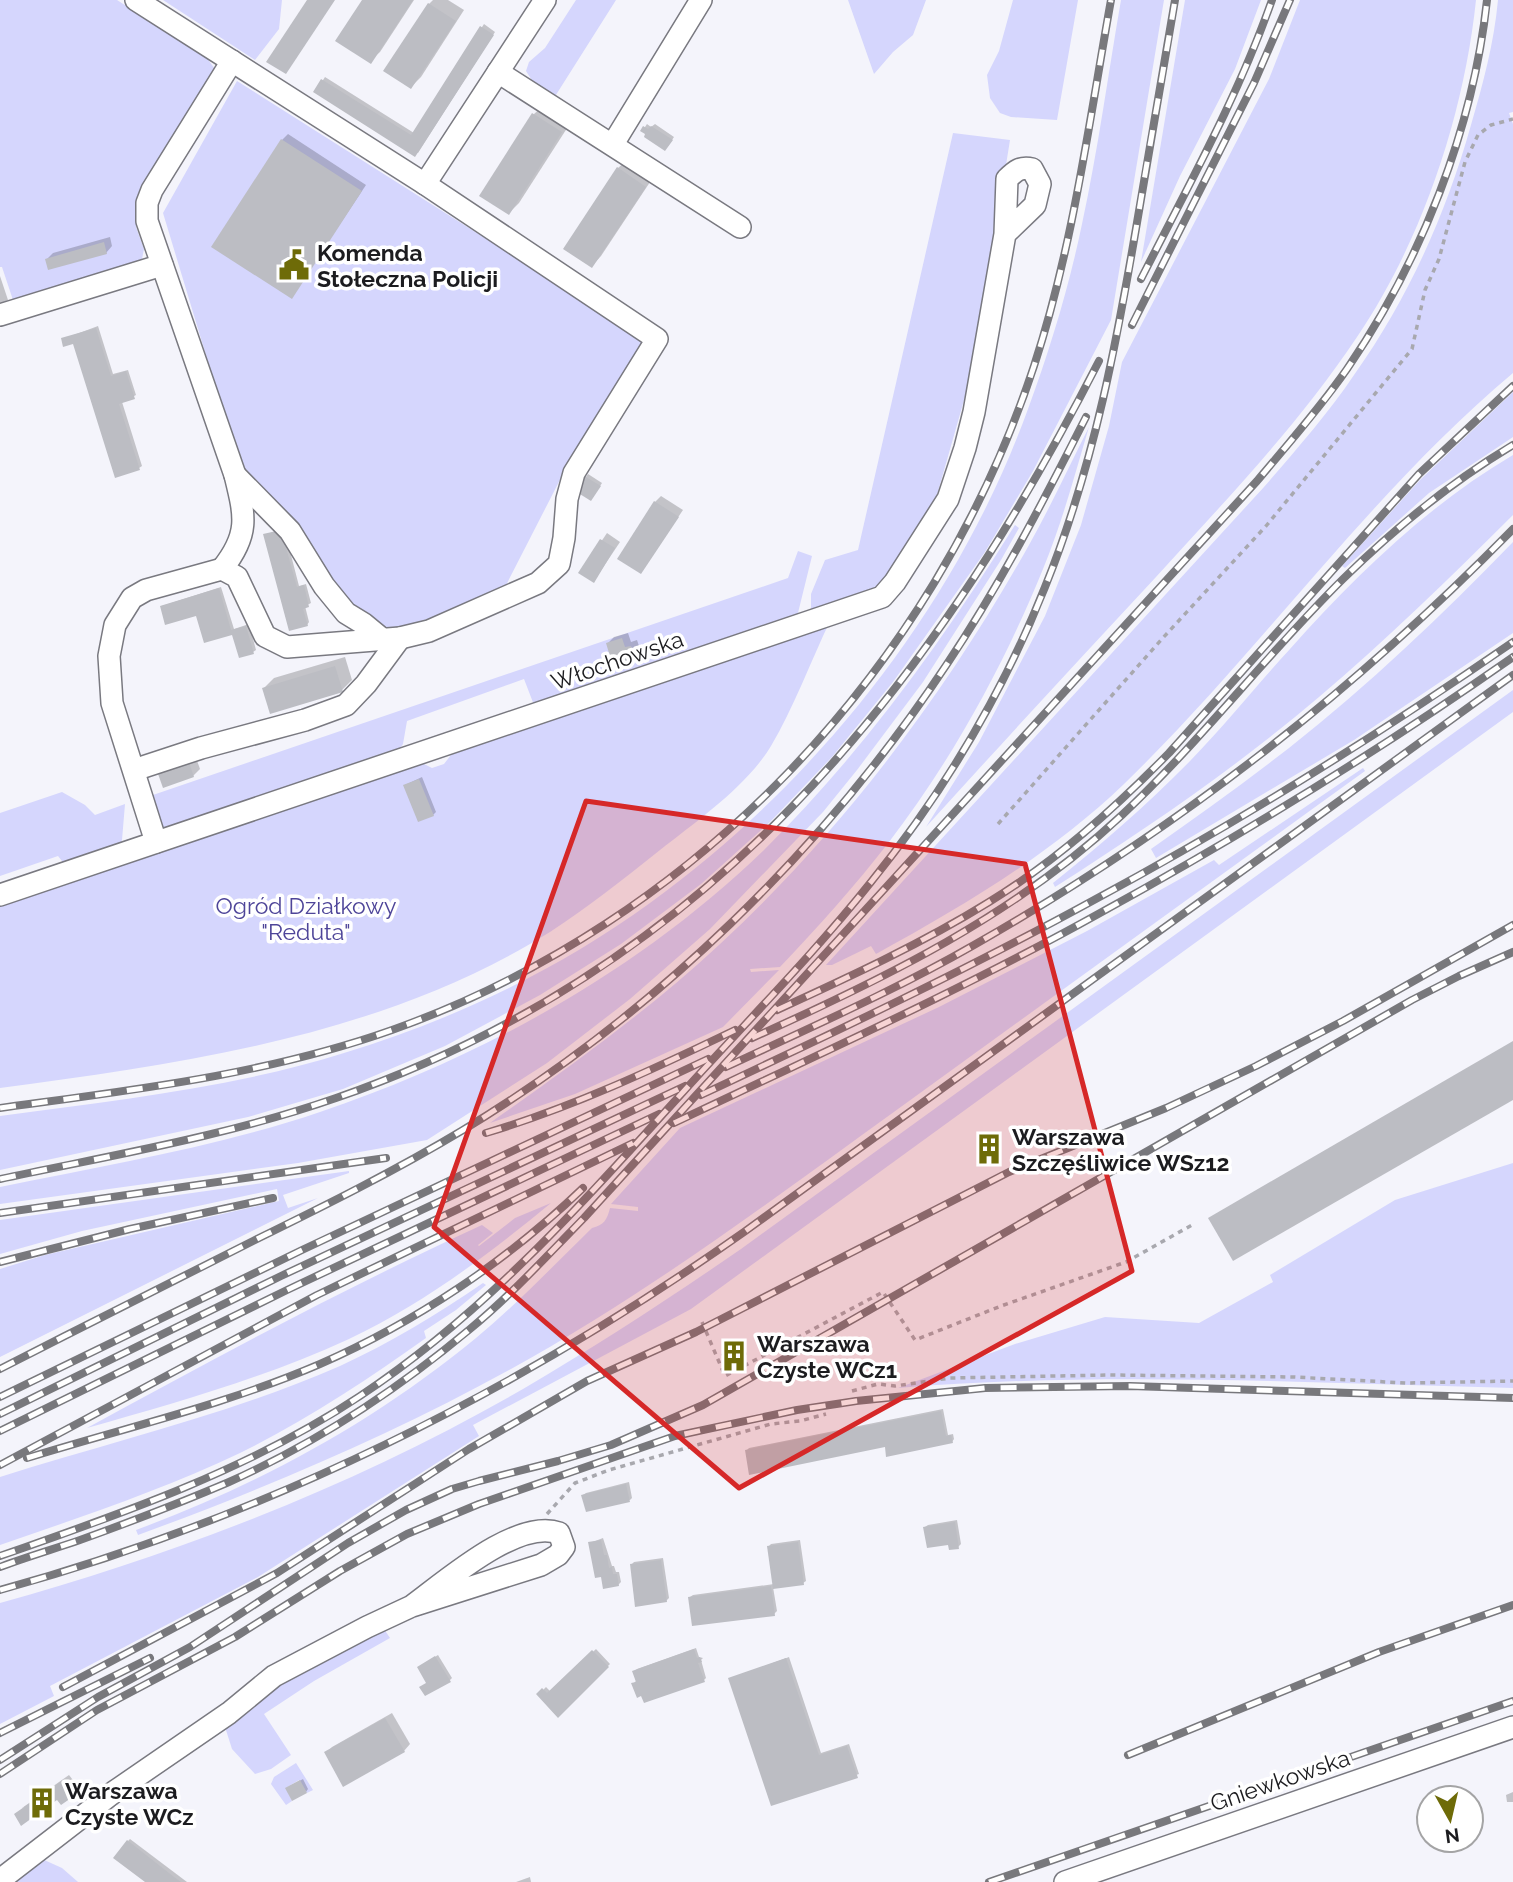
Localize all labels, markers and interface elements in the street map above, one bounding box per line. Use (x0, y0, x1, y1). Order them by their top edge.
place label: Komenda Stołeczna Policji (317, 239, 498, 292)
public building icon: Komenda Stołeczna Policji (277, 248, 311, 282)
street label: Włochowska (547, 625, 687, 695)
park label: Ogród Działkowy "Reduta" (215, 892, 397, 945)
place label: Warszawa Szczęśliwice WSz12 (1012, 1123, 1230, 1176)
building icon: Warszawa Szczęśliwice WSz12 (972, 1132, 1006, 1166)
place label: Warszawa Czyste WCz1 (757, 1330, 897, 1383)
building icon: Warszawa Czyste WCz1 (717, 1339, 751, 1373)
street label: Gniewkowska (1207, 1744, 1353, 1816)
place label: Warszawa Czyste WCz (65, 1777, 194, 1830)
north arrow (1415, 1784, 1485, 1854)
building icon: Warszawa Czyste WCz (25, 1786, 59, 1820)
text: N (1444, 1824, 1461, 1848)

